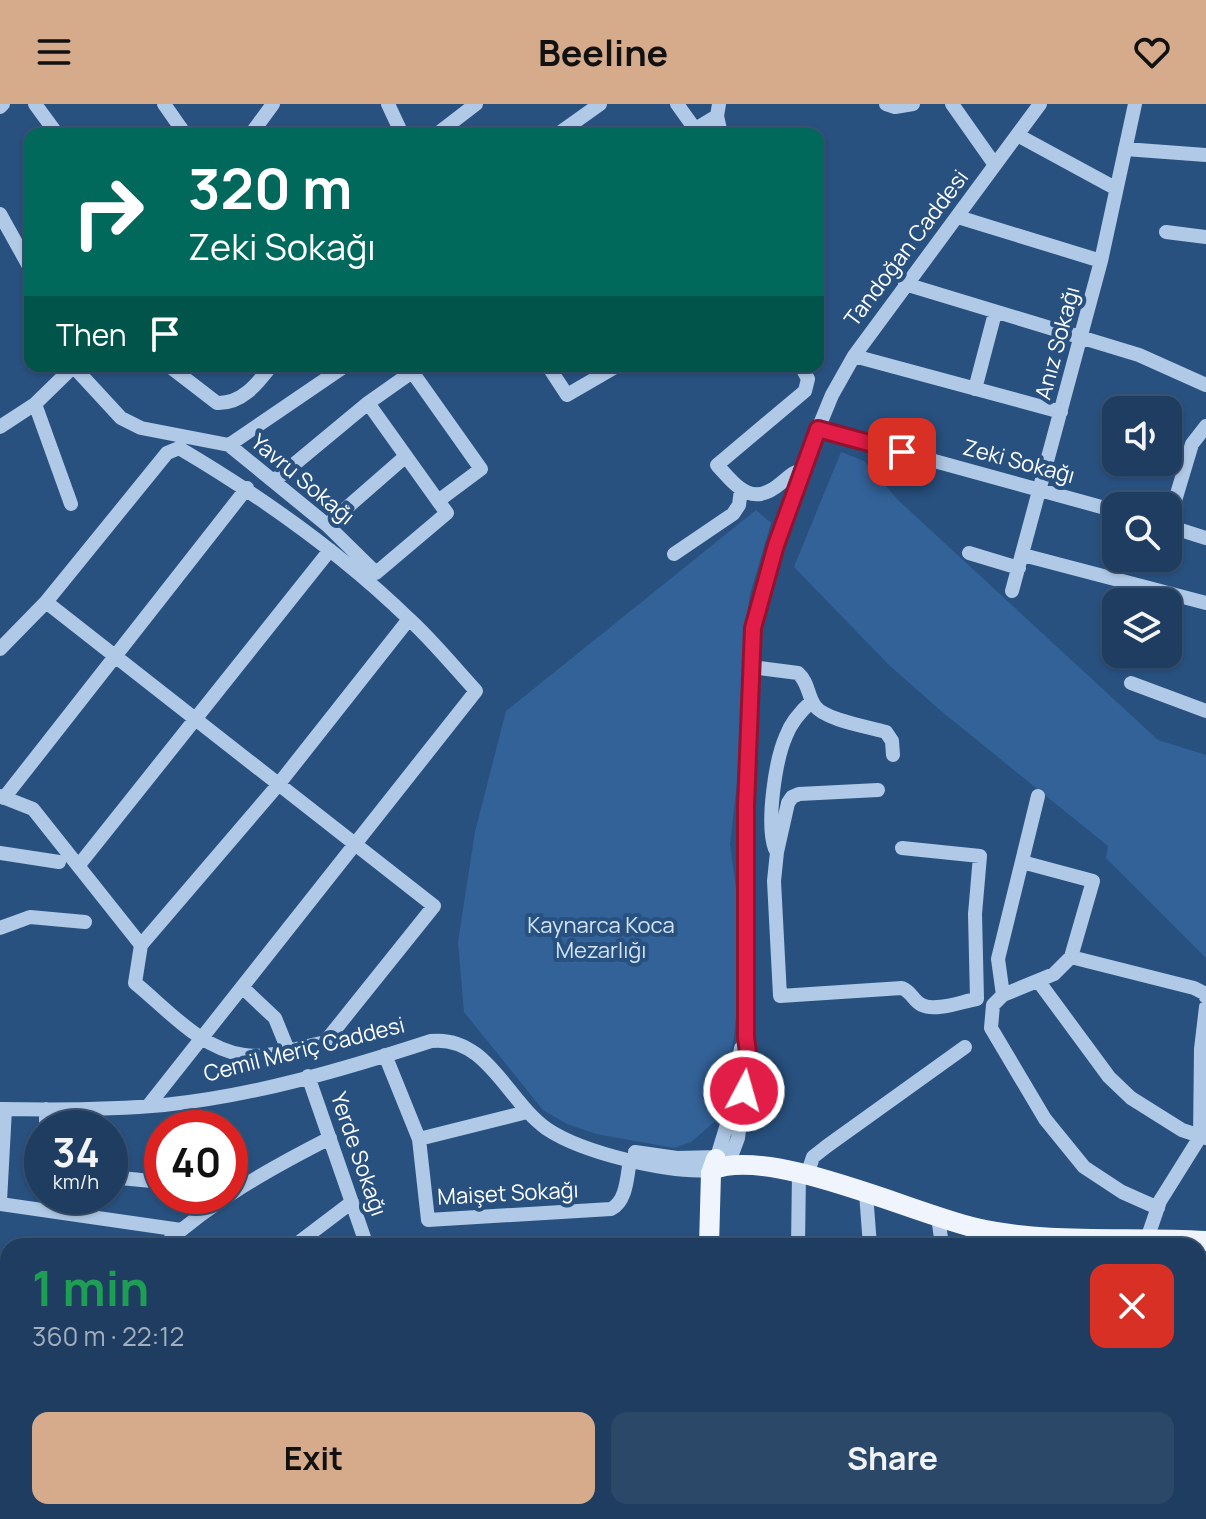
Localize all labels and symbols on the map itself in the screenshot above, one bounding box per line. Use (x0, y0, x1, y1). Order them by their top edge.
street label: Tandoğan Caddesi (837, 163, 975, 333)
street label: Anız Sokağı (1027, 283, 1087, 403)
pin (868, 418, 936, 486)
street label: Yavru Sokağı (245, 427, 361, 531)
street label: Zeki Sokağı (960, 432, 1078, 490)
park label: Kaynarca Koca Mezarlığı (527, 910, 675, 965)
street label: Cemil Meriç Caddesi (200, 1010, 408, 1088)
position arrow (702, 1049, 786, 1133)
street label: Yerde Sokağı (324, 1088, 394, 1220)
speed limit sign: 40 (144, 1110, 248, 1214)
street label: Maişet Sokağı (437, 1174, 579, 1212)

